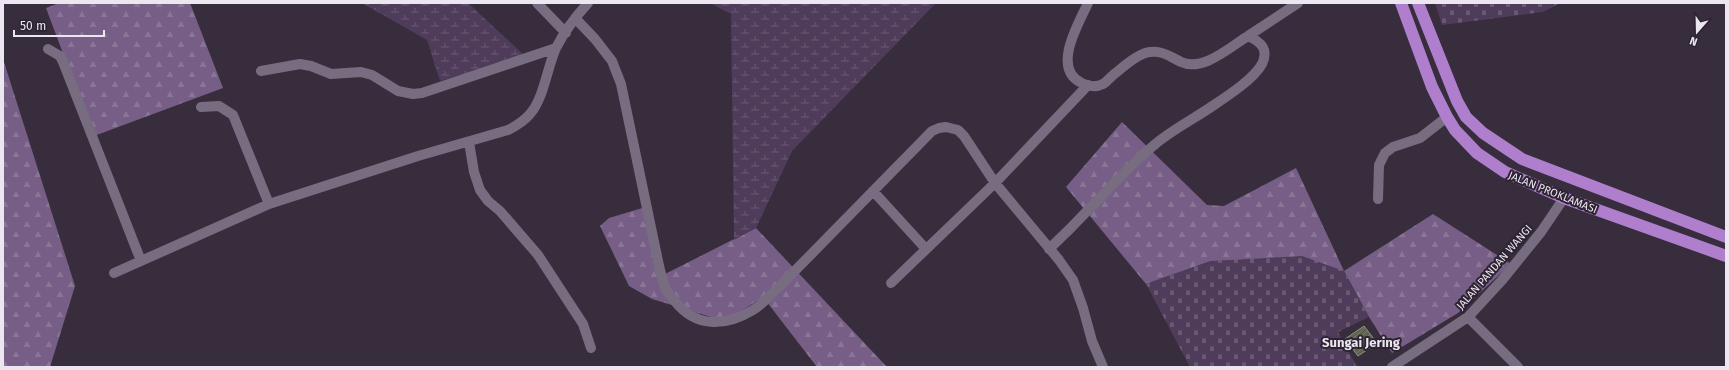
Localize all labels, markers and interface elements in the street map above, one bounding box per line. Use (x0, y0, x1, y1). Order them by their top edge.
scale bar (14, 12, 104, 38)
north arrow (1677, 12, 1717, 52)
text: 50 m (20, 19, 46, 33)
text: N (1688, 34, 1699, 48)
street label: JALAN PROKLAMASI (1506, 169, 1599, 216)
street label: JALAN PANDAN WANGI (1454, 222, 1535, 312)
district label: Sungai Jering (1322, 335, 1401, 350)

